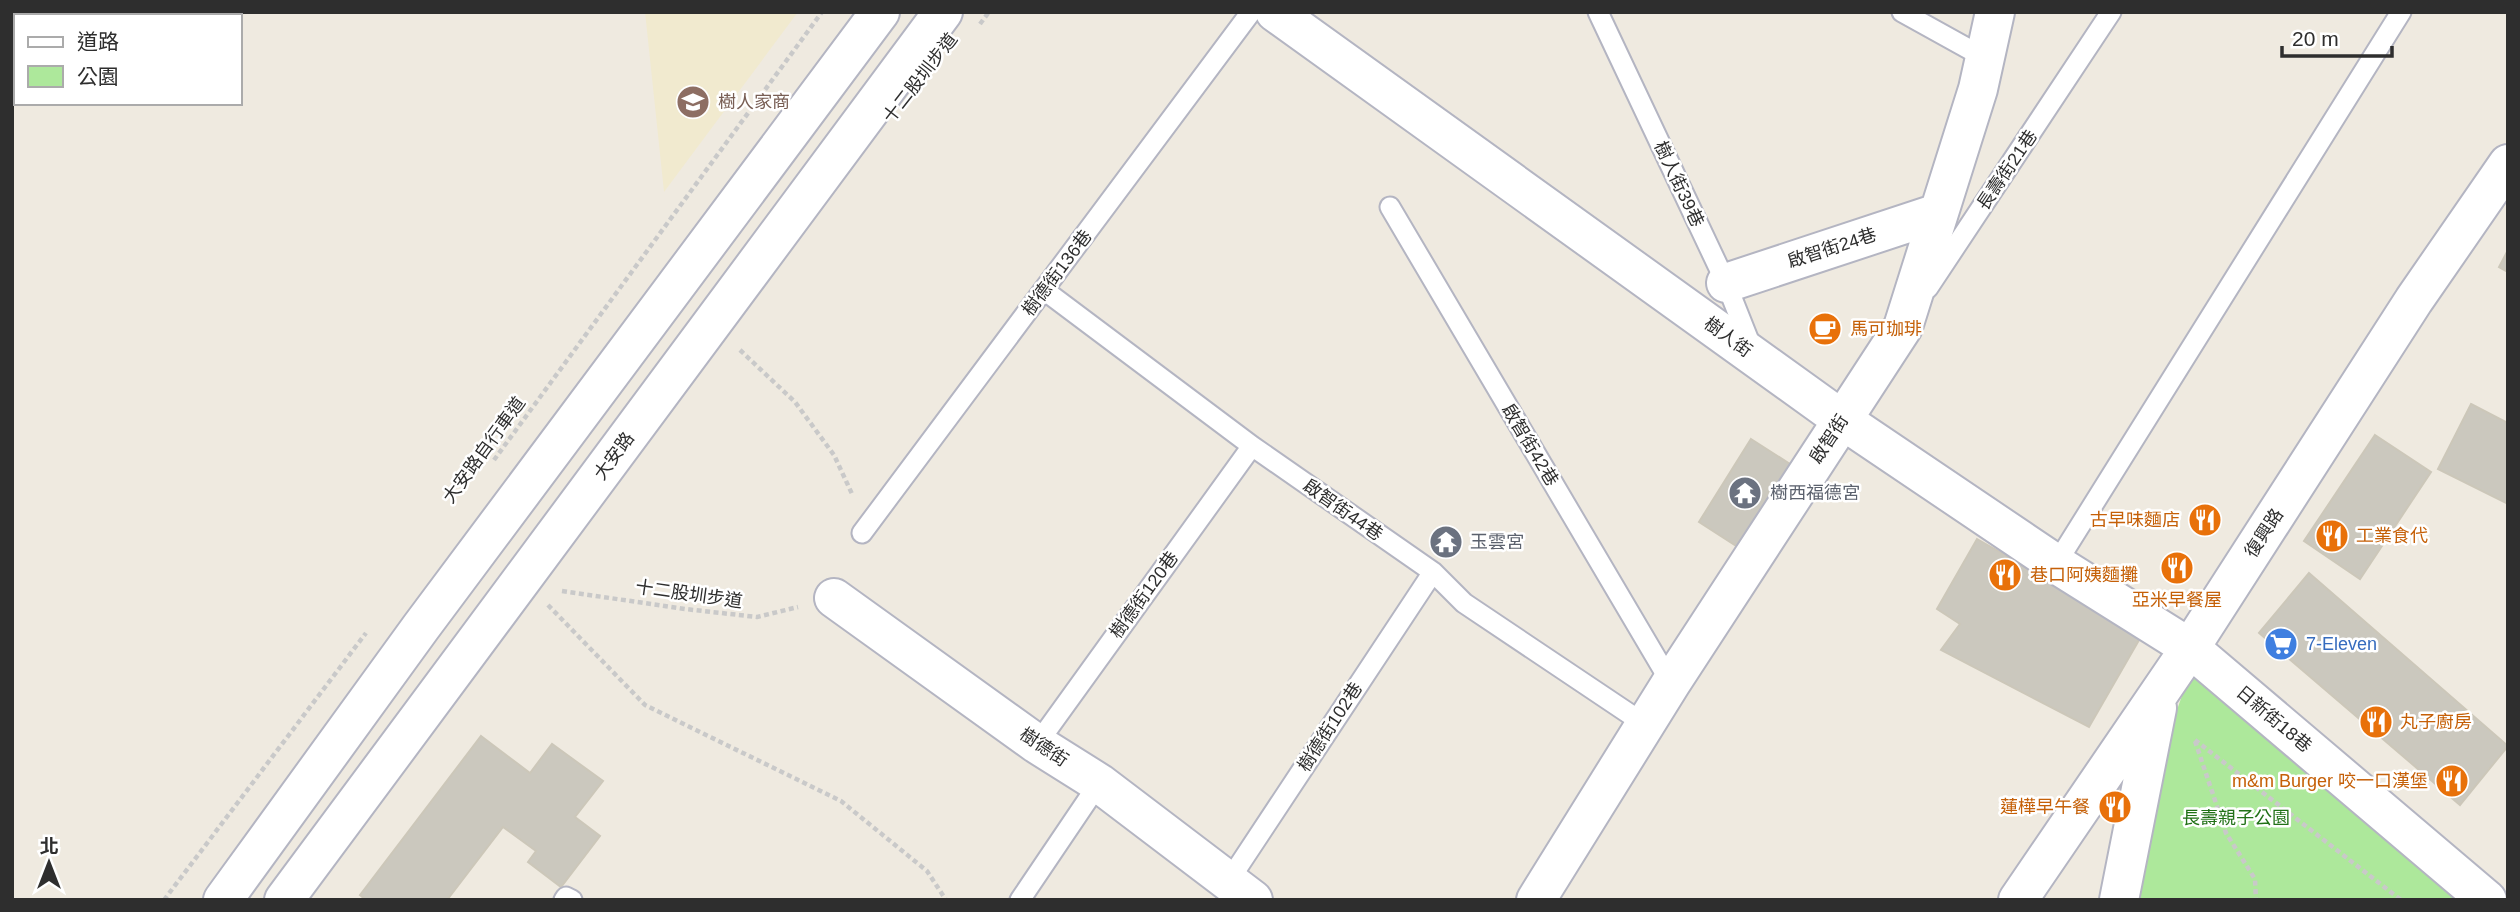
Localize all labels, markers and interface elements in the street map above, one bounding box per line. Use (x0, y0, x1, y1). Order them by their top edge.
legend (14, 14, 242, 105)
scale bar (2282, 14, 2392, 58)
text: 20 m (2292, 27, 2339, 50)
street label: 十二股圳步道 (879, 29, 961, 127)
text: 道路 (77, 30, 119, 53)
text: 公園 (77, 65, 119, 88)
school or university icon: 樹人家商 (674, 83, 712, 121)
place label: 樹人家商 (718, 92, 790, 112)
street label: 長壽街21巷 (1973, 126, 2041, 214)
street label: 樹人街39巷 (1650, 138, 1708, 230)
street label: 啟智街24巷 (1785, 224, 1879, 272)
street label: 樹德街136巷 (1018, 226, 1096, 320)
cafe icon: 馬可珈琲 (1806, 310, 1844, 348)
street label: 樹人街 (1700, 313, 1756, 361)
place label: 馬可珈琲 (1850, 319, 1922, 339)
street label: 大安路自行車道 (439, 393, 529, 507)
street label: 啟智街42巷 (1498, 400, 1562, 490)
street label: 啟智街 (1806, 411, 1852, 467)
street label: 大安路 (590, 428, 638, 484)
temple icon: 樹西福德宮 (1726, 474, 1764, 512)
street label: 啟智街44巷 (1300, 475, 1386, 545)
place label: 樹西福德宮 (1770, 483, 1860, 503)
restaurant icon: 古早味麵店 (2186, 501, 2224, 539)
street label: 復興路 (2241, 505, 2287, 561)
place label: 古早味麵店 (2090, 510, 2180, 530)
restaurant icon: 工業食代 (2313, 517, 2351, 555)
temple icon: 玉雲宮 (1427, 523, 1465, 561)
place label: 工業食代 (2356, 526, 2428, 546)
place label: 玉雲宮 (1470, 532, 1524, 552)
street label: 樹德街120巷 (1106, 548, 1182, 642)
restaurant icon: 亞米早餐屋 (2158, 549, 2196, 587)
restaurant icon: 巷口阿姨麵攤 (1986, 556, 2024, 594)
place label: 巷口阿姨麵攤 (2030, 565, 2138, 585)
street label: 十二股圳步道 (634, 577, 744, 611)
place label: 亞米早餐屋 (2132, 590, 2222, 610)
supermarket icon: 7-Eleven (2262, 625, 2300, 663)
place label: 7-Eleven (2306, 634, 2377, 654)
street label: 樹德街102巷 (1294, 679, 1366, 775)
street label: 日新街18巷 (2232, 682, 2316, 756)
restaurant icon: 丸子廚房 (2357, 703, 2395, 741)
place label: 丸子廚房 (2400, 712, 2472, 732)
street label: 樹德街 (1016, 724, 1072, 770)
restaurant icon: m&m Burger 咬一口漢堡 (2433, 762, 2471, 800)
place label: m&m Burger 咬一口漢堡 (2232, 771, 2428, 791)
restaurant icon: 蓮樺早午餐 (2096, 788, 2134, 826)
place label: 蓮樺早午餐 (2000, 797, 2090, 817)
park label: 長壽親子公園 (2182, 808, 2290, 828)
north arrow (14, 828, 84, 898)
text: 北 (39, 836, 59, 857)

